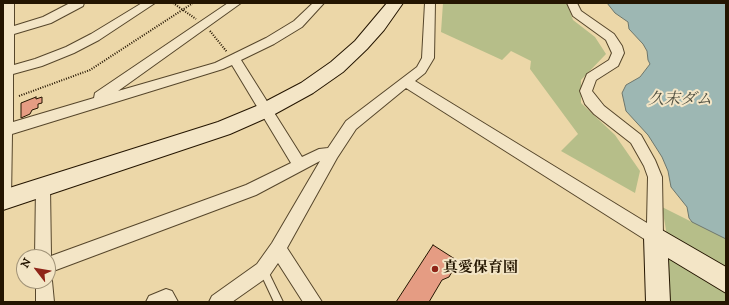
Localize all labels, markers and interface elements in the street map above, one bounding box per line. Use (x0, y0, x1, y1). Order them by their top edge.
water label: 久末ダム (648, 91, 712, 111)
north arrow (16, 249, 56, 289)
text: N (18, 256, 35, 271)
place label: 真愛保育園 (443, 260, 518, 278)
marker: 真愛保育園 (430, 264, 440, 274)

